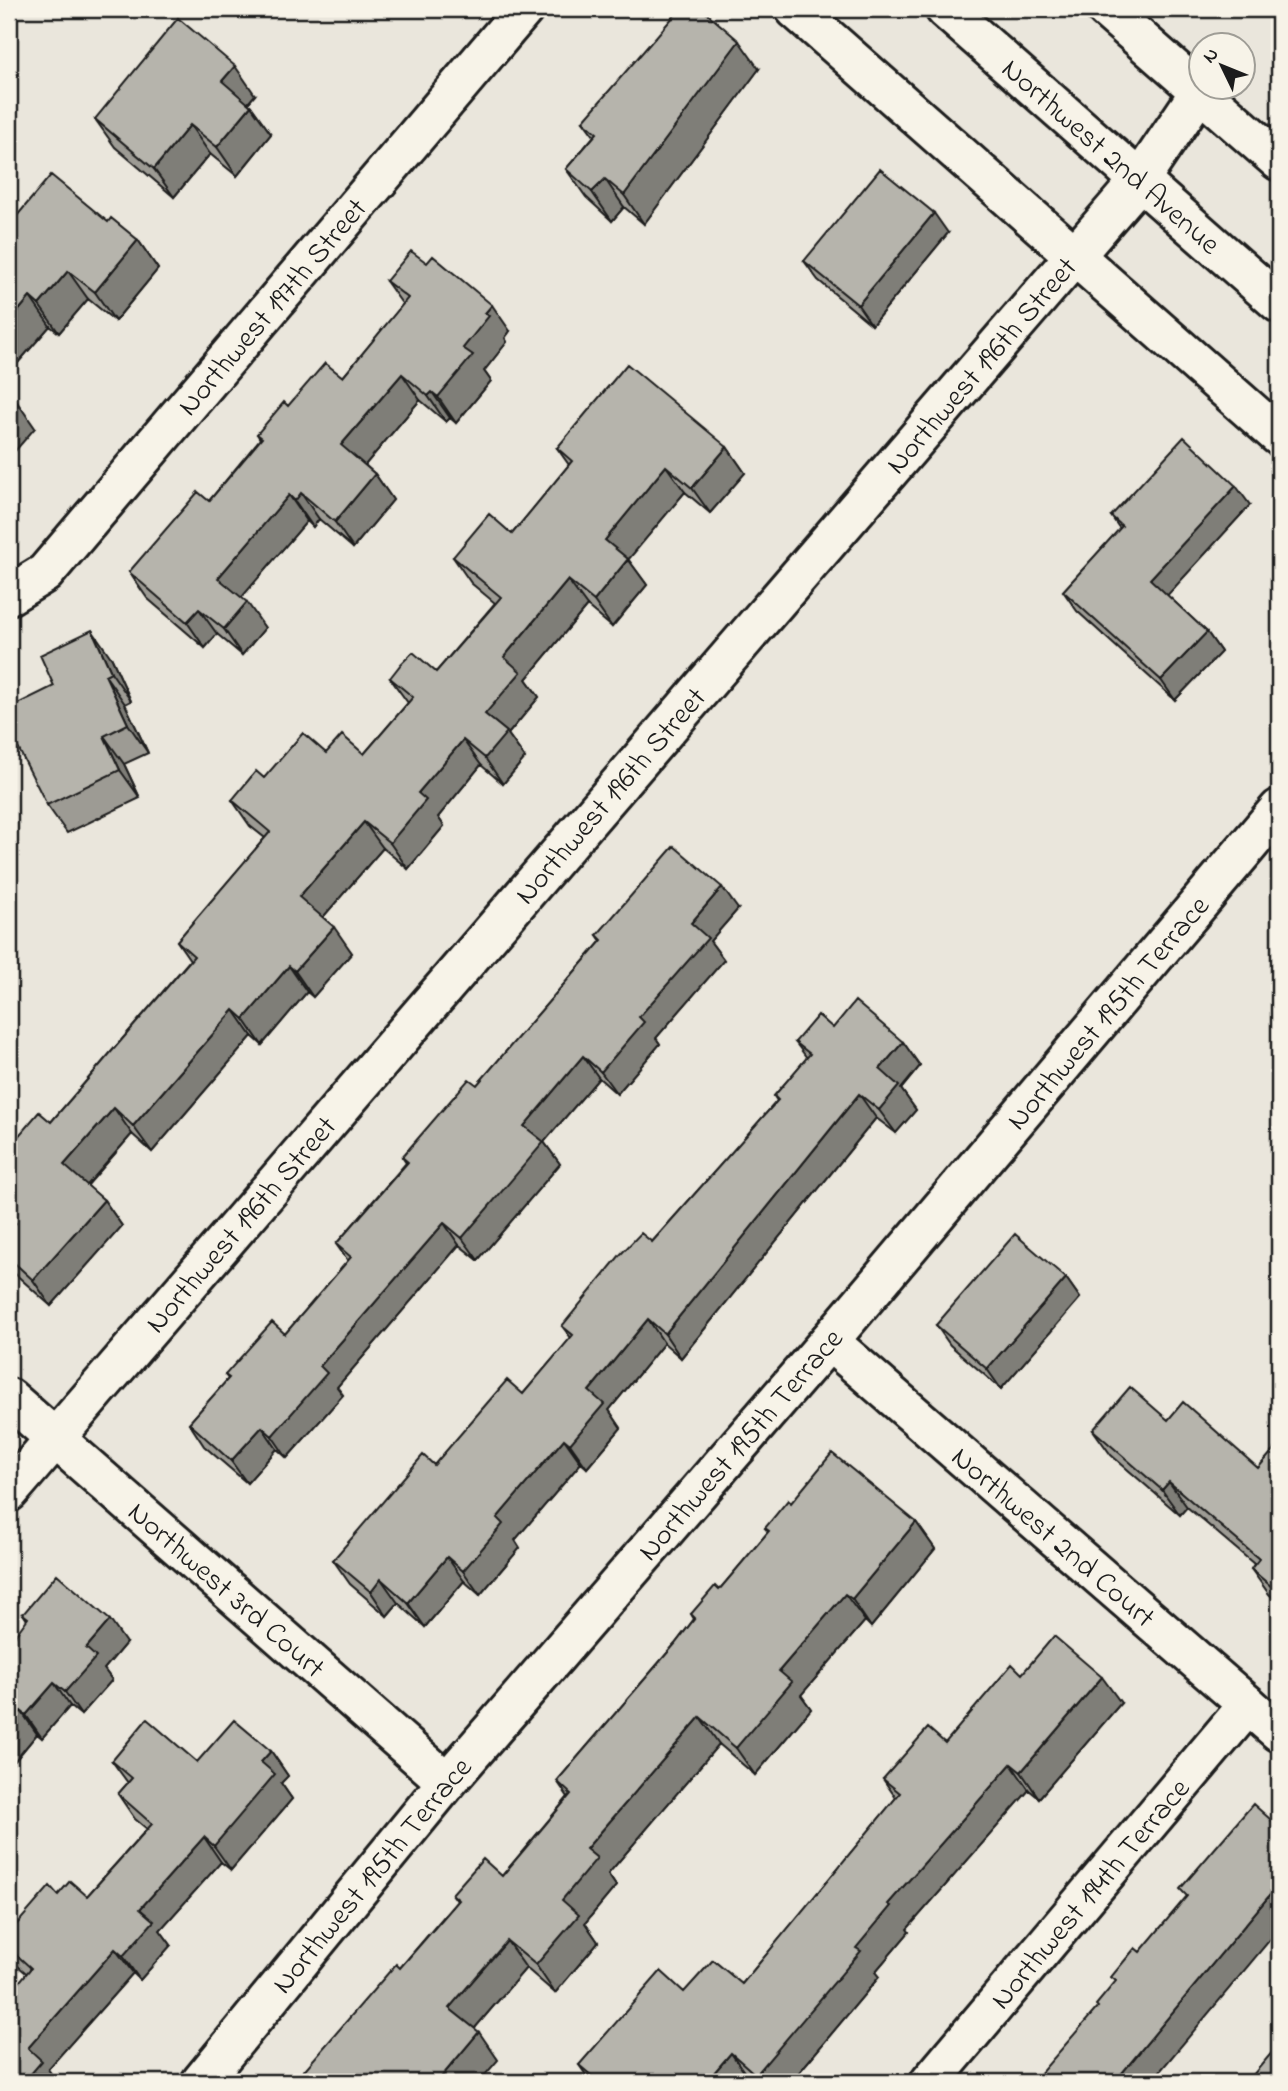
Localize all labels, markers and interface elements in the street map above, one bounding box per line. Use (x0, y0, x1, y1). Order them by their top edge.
north arrow (1186, 32, 1256, 102)
street label: Northwest 2nd Avenue (995, 51, 1229, 261)
street label: Northwest 197th Street (168, 190, 379, 427)
street label: Northwest 196th Street (876, 248, 1089, 485)
street label: Northwest 196th Street (506, 679, 718, 916)
street label: Northwest 195th Terrace (997, 887, 1222, 1141)
street label: Northwest 196th Street (136, 1107, 349, 1344)
street label: Northwest 195th Terrace (629, 1320, 856, 1572)
street label: Northwest 2nd Court (940, 1437, 1164, 1640)
street label: Northwest 3rd Court (117, 1492, 334, 1690)
street label: Northwest 195th Terrace (263, 1748, 484, 2005)
street label: Northwest 194th Terrace (981, 1769, 1202, 2020)

